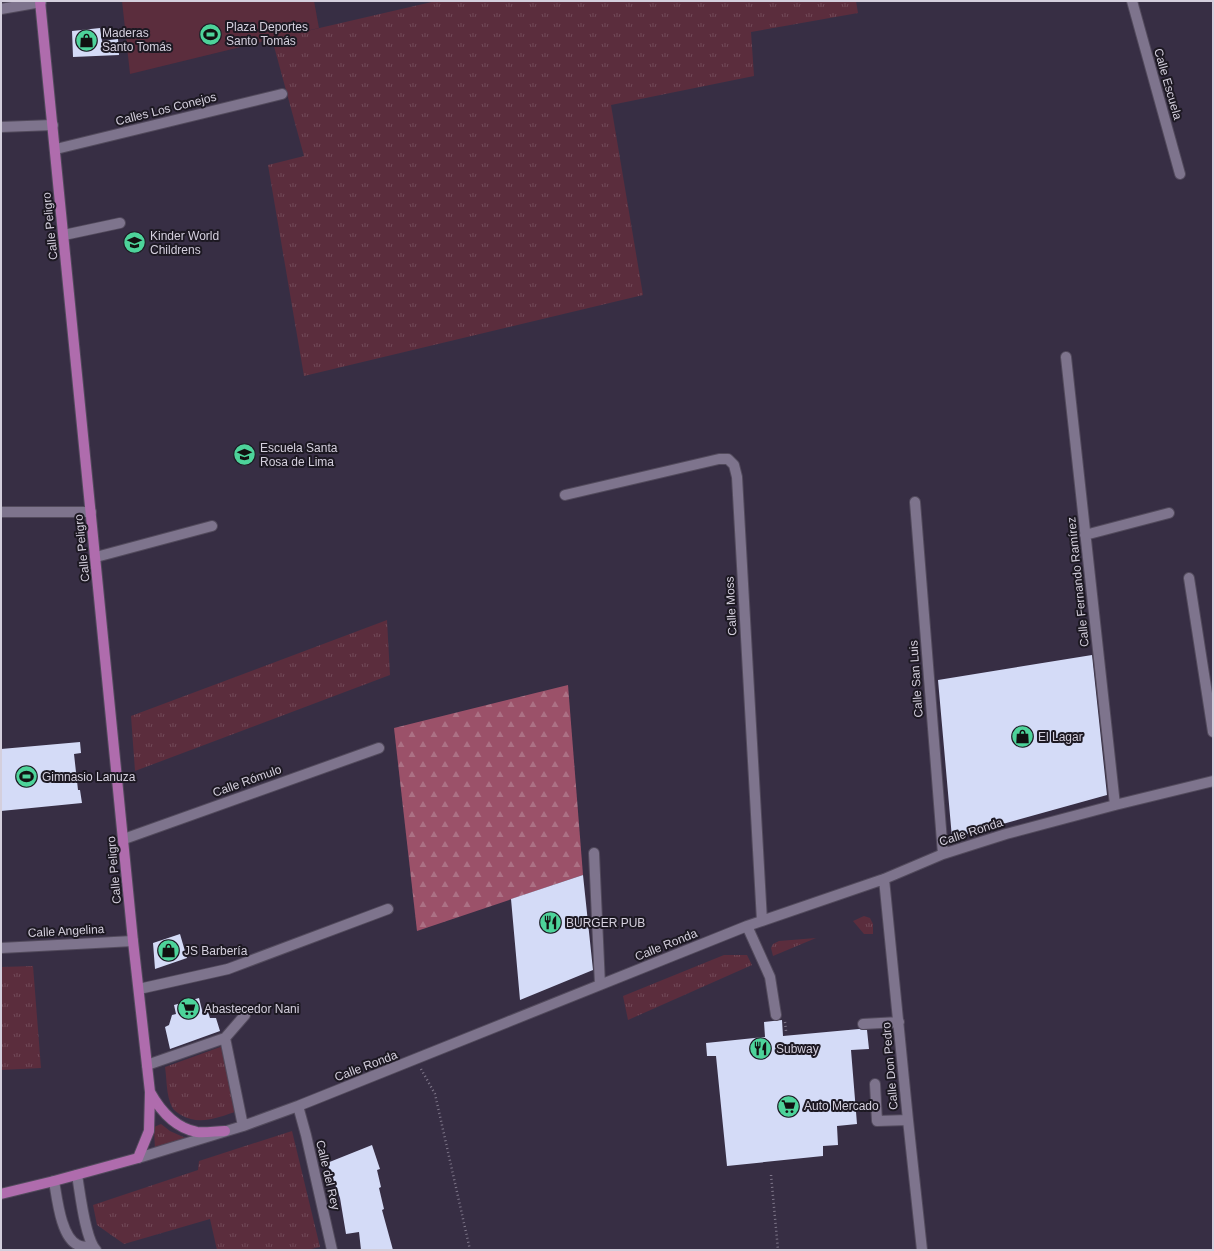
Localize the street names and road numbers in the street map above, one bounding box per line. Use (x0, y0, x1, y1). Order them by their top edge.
street label: Calle Escuela (1151, 47, 1185, 122)
street label: Calles Los Conejos (114, 90, 218, 128)
street label: Calle Peligro (39, 191, 61, 261)
street label: Calle Peligro (71, 513, 93, 583)
street label: Calle Fernando Ramírez (1064, 516, 1092, 648)
street label: Calle Moss (722, 576, 740, 636)
street label: Calle San Luis (906, 640, 926, 718)
street label: Calle Rómulo (211, 762, 284, 800)
street label: Calle Ronda (937, 815, 1005, 849)
street label: Calle Peligro (104, 835, 124, 905)
street label: Calle Angelina (27, 922, 105, 940)
street label: Calle Ronda (633, 926, 700, 964)
street label: Calle Don Pedro (879, 1021, 901, 1110)
street label: Calle Ronda (333, 1048, 400, 1084)
street label: Calle del Rey (313, 1139, 343, 1211)

